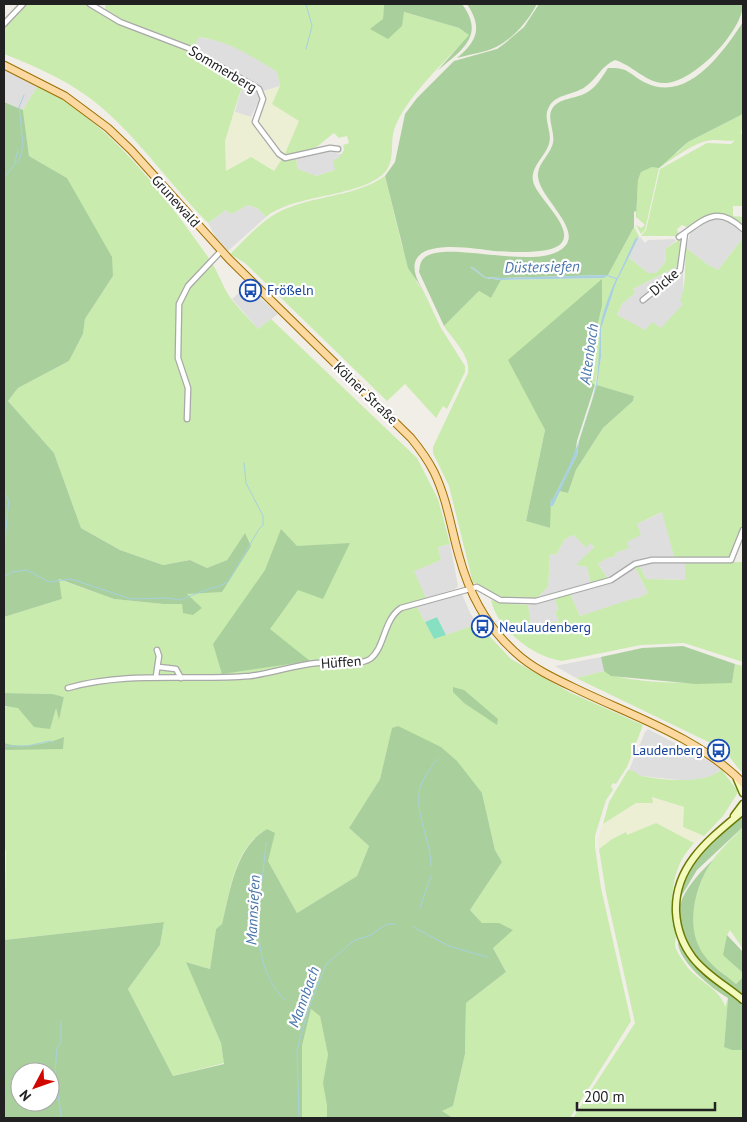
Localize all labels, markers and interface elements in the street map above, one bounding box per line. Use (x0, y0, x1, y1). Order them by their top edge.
street label: Sommerberg (186, 42, 260, 96)
street label: Grunewald (148, 171, 204, 231)
water label: Düstersiefen (504, 256, 580, 277)
street label: Dicke (646, 264, 682, 300)
bus stop icon: Frößeln (239, 278, 263, 302)
place label: Frößeln (267, 281, 314, 299)
water label: Altenbach (575, 322, 602, 387)
street label: Kölner Straße (330, 358, 402, 428)
bus stop icon: Neulaudenberg (471, 615, 495, 639)
place label: Neulaudenberg (499, 618, 591, 636)
street label: Hüffen (320, 652, 362, 672)
bus stop icon: Laudenberg (707, 738, 731, 762)
place label: Laudenberg (632, 741, 703, 759)
water label: Mannsiefen (241, 874, 264, 945)
water label: Mannbach (284, 964, 323, 1030)
north arrow (10, 1062, 60, 1112)
scale bar (577, 1080, 714, 1112)
text: N (15, 1086, 35, 1105)
text: 200 m (584, 1087, 625, 1106)

